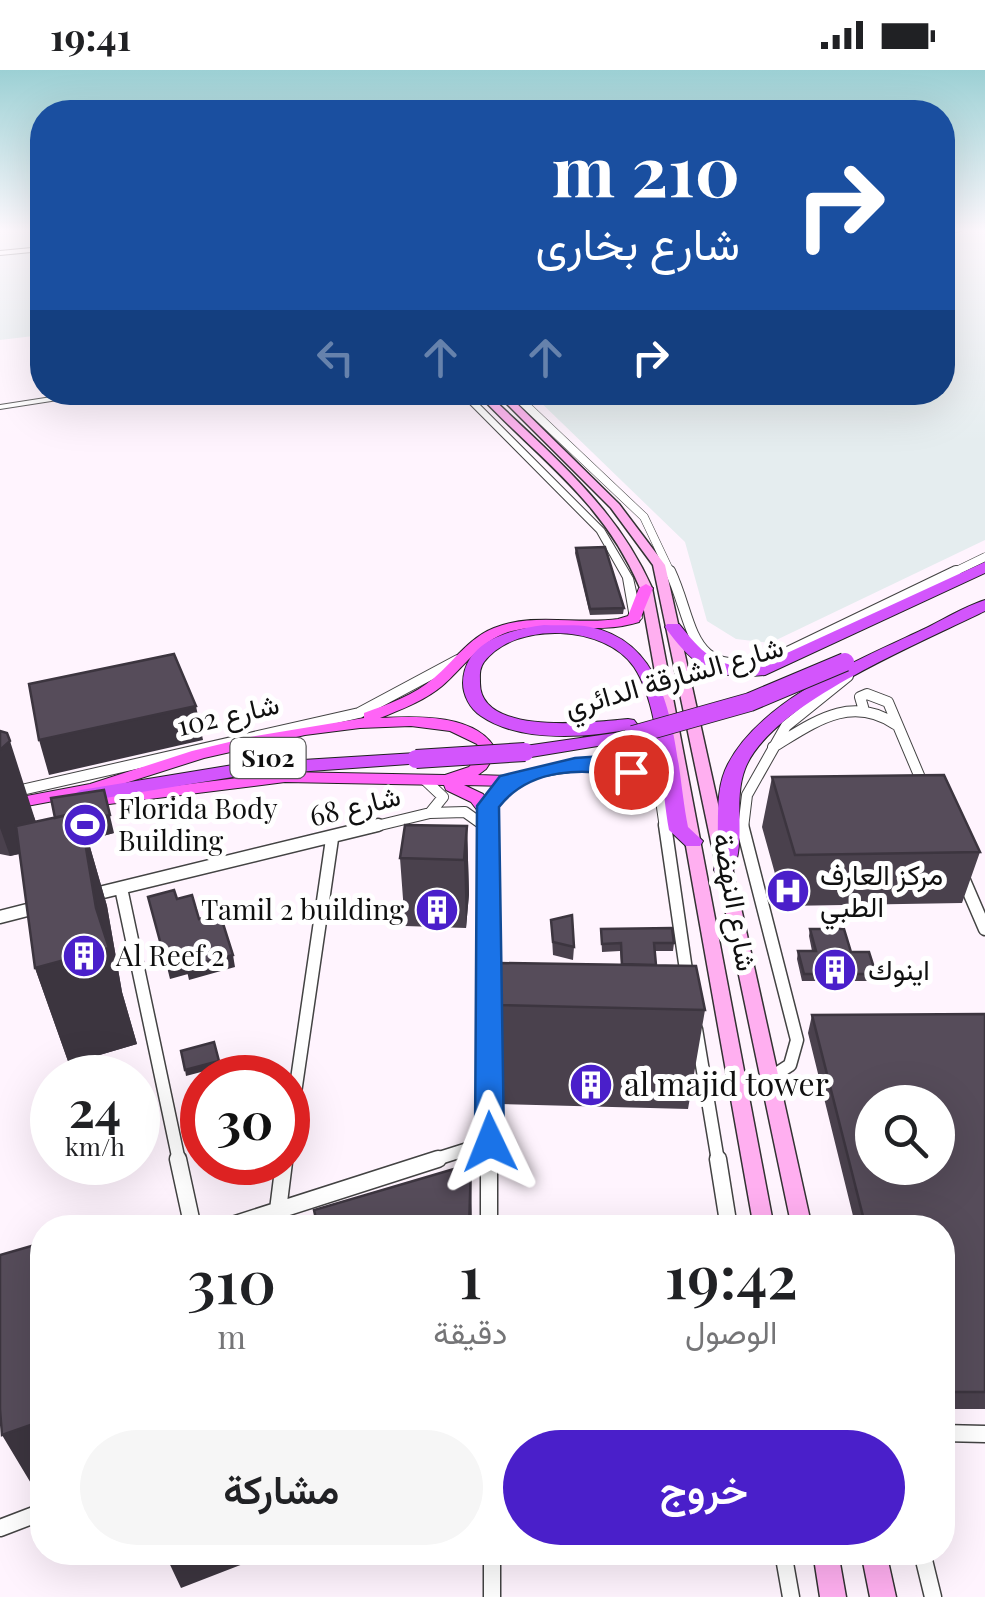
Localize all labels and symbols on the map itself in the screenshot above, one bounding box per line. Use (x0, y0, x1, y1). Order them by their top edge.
street label: شارع الشارقة الدائري (560, 627, 789, 730)
street label: شارع 102 (173, 684, 283, 745)
pin (589, 730, 674, 815)
road number: S102 (230, 738, 306, 778)
street label: شارع 68 (305, 775, 404, 836)
place label: Florida Body Building (118, 789, 278, 858)
sports icon: Florida Body Building (62, 802, 108, 848)
street label: شارع النهضة (704, 830, 767, 974)
place label: مركز العارف الطبي (820, 855, 943, 930)
hospital icon: مركز العارف الطبي (765, 868, 811, 914)
building icon: Tamil 2 building (414, 887, 460, 933)
place label: Tamil 2 building (201, 890, 404, 927)
building icon: Al Reef 2 (61, 933, 107, 979)
place label: Al Reef 2 (115, 936, 225, 973)
building icon: اينوك (812, 947, 858, 993)
place label: اينوك (868, 950, 930, 988)
speed limit sign: 30 (180, 1055, 310, 1185)
place label: al majid tower (624, 1061, 829, 1104)
building icon: al majid tower (568, 1062, 614, 1108)
position arrow (438, 1090, 542, 1194)

